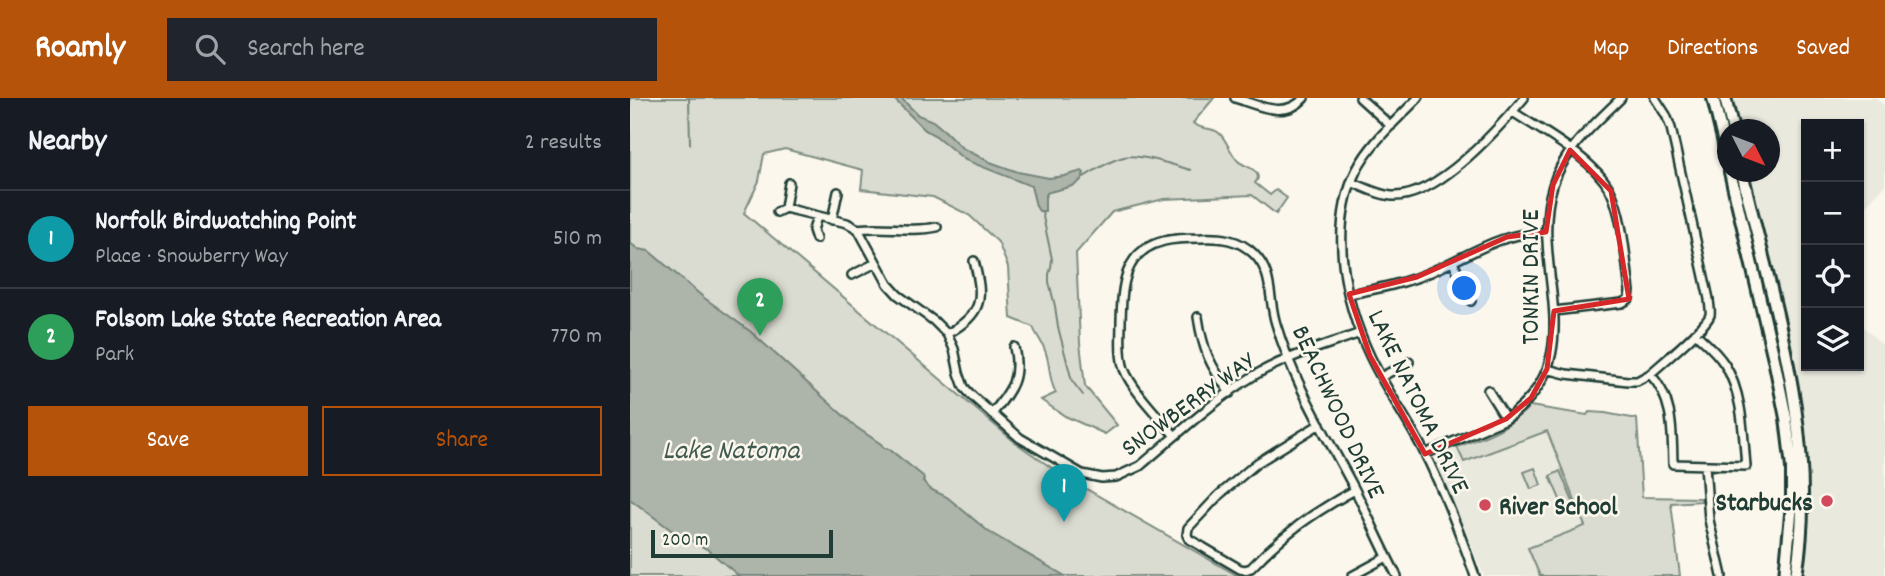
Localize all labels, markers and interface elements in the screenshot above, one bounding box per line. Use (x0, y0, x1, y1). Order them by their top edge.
search box (167, 18, 657, 81)
text: Roamly (35, 26, 125, 73)
icon: search (191, 30, 229, 68)
text: Search here (247, 31, 365, 68)
text: Map (1593, 32, 1629, 66)
text: Directions (1667, 32, 1758, 66)
text: Saved (1796, 32, 1850, 66)
north arrow (1717, 119, 1780, 182)
map controls (1801, 119, 1864, 371)
button: + (1801, 119, 1864, 182)
text: Nearby (28, 122, 106, 165)
text: 2 results (525, 127, 602, 160)
button: − (1801, 182, 1864, 245)
text: Norfolk Birdwatching Point (95, 204, 356, 241)
street label: TONKIN DRIVE (1514, 209, 1551, 345)
text: 1 (48, 223, 54, 256)
text: 510 m (553, 223, 602, 256)
text: Place · Snowberry Way (95, 241, 288, 274)
button: locate (1801, 245, 1864, 308)
your location (1447, 271, 1481, 305)
pin: 2 (737, 278, 783, 336)
text: Folsom Lake State Recreation Area (95, 302, 441, 339)
street label: LAKE NATOMA DRIVE (1356, 304, 1478, 501)
button: layers (1801, 308, 1864, 371)
street label: BEACHWOOD DRIVE (1281, 320, 1393, 505)
text: 2 (46, 321, 56, 354)
text: 770 m (551, 321, 602, 354)
text: Park (95, 339, 134, 372)
street label: SNOWBERRY WAY (1114, 344, 1265, 467)
button: Save (28, 406, 308, 476)
button: Share (322, 406, 602, 476)
water label: Lake Natoma (663, 433, 801, 473)
pin: 1 (1041, 464, 1087, 522)
place label: Starbucks (1716, 486, 1813, 523)
place label: River School (1499, 490, 1618, 527)
marker: Starbucks (1819, 493, 1835, 509)
marker: River School (1477, 497, 1493, 513)
scale bar (651, 527, 833, 559)
text: 200 m (662, 528, 708, 555)

